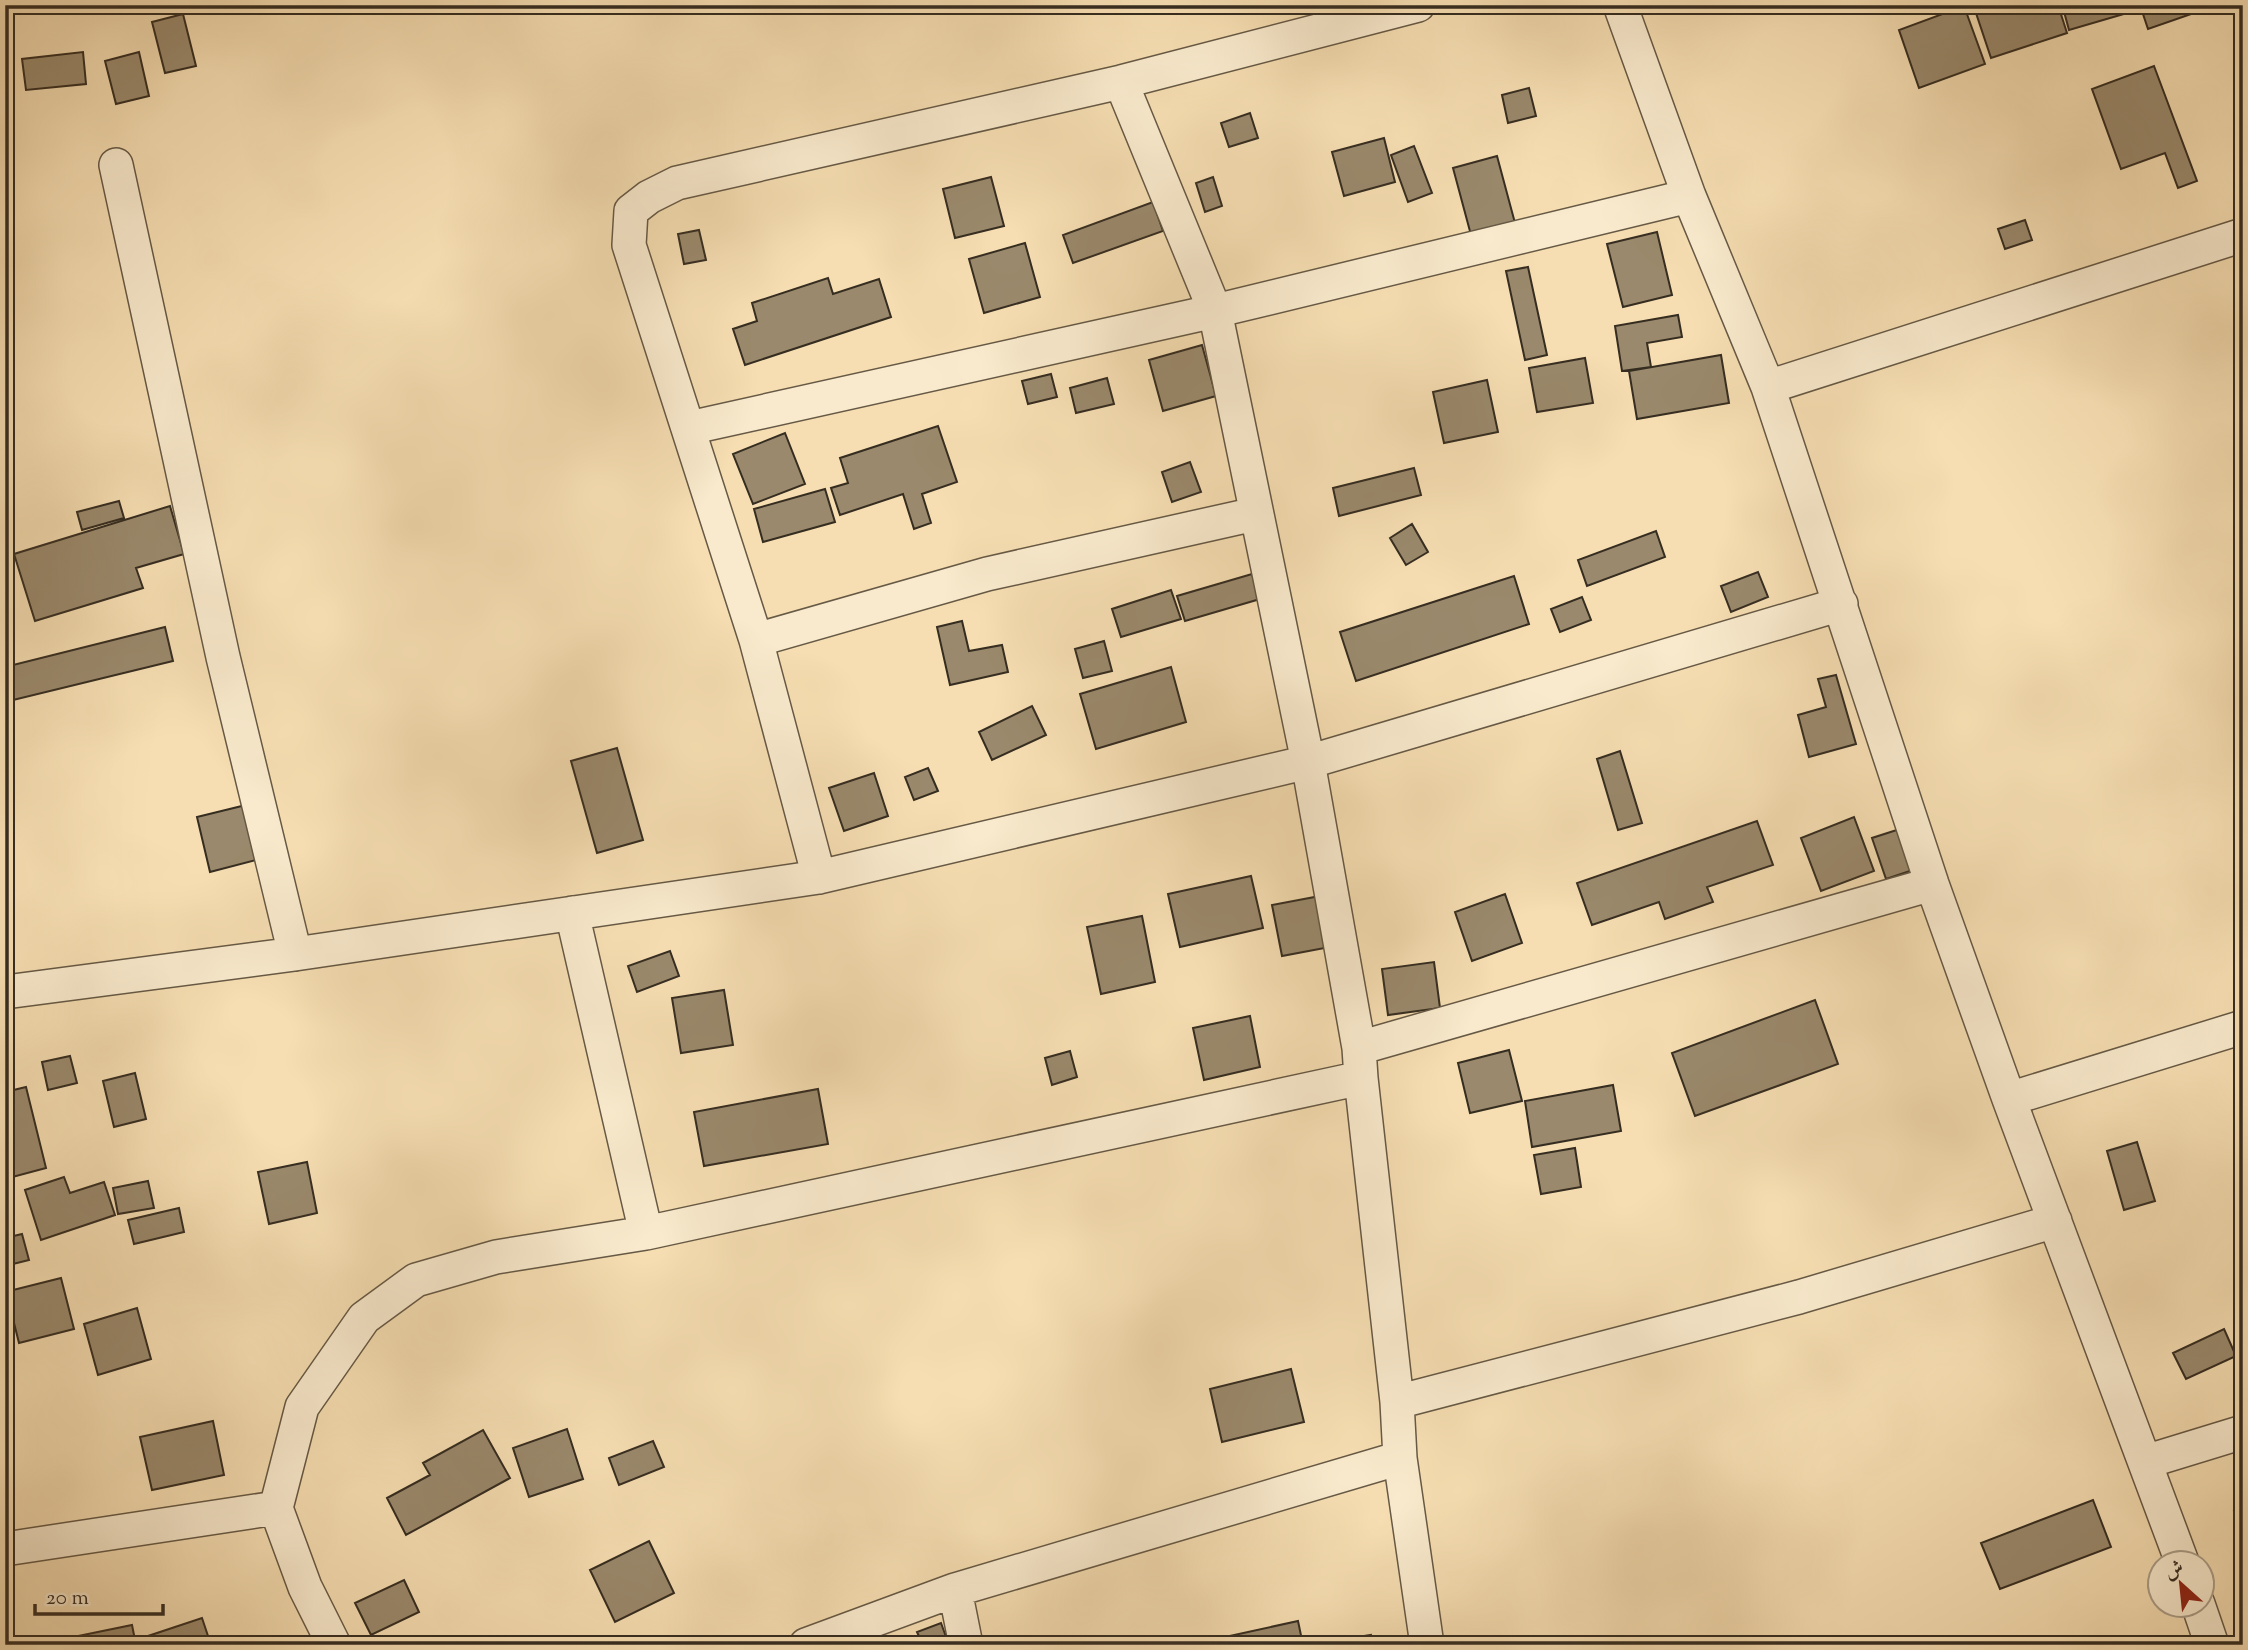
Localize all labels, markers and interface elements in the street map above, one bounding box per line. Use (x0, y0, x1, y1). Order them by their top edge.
north arrow (2146, 1548, 2216, 1618)
text: ش (2160, 1555, 2189, 1587)
scale bar (35, 1573, 163, 1617)
text: 20 m (46, 1584, 89, 1614)

